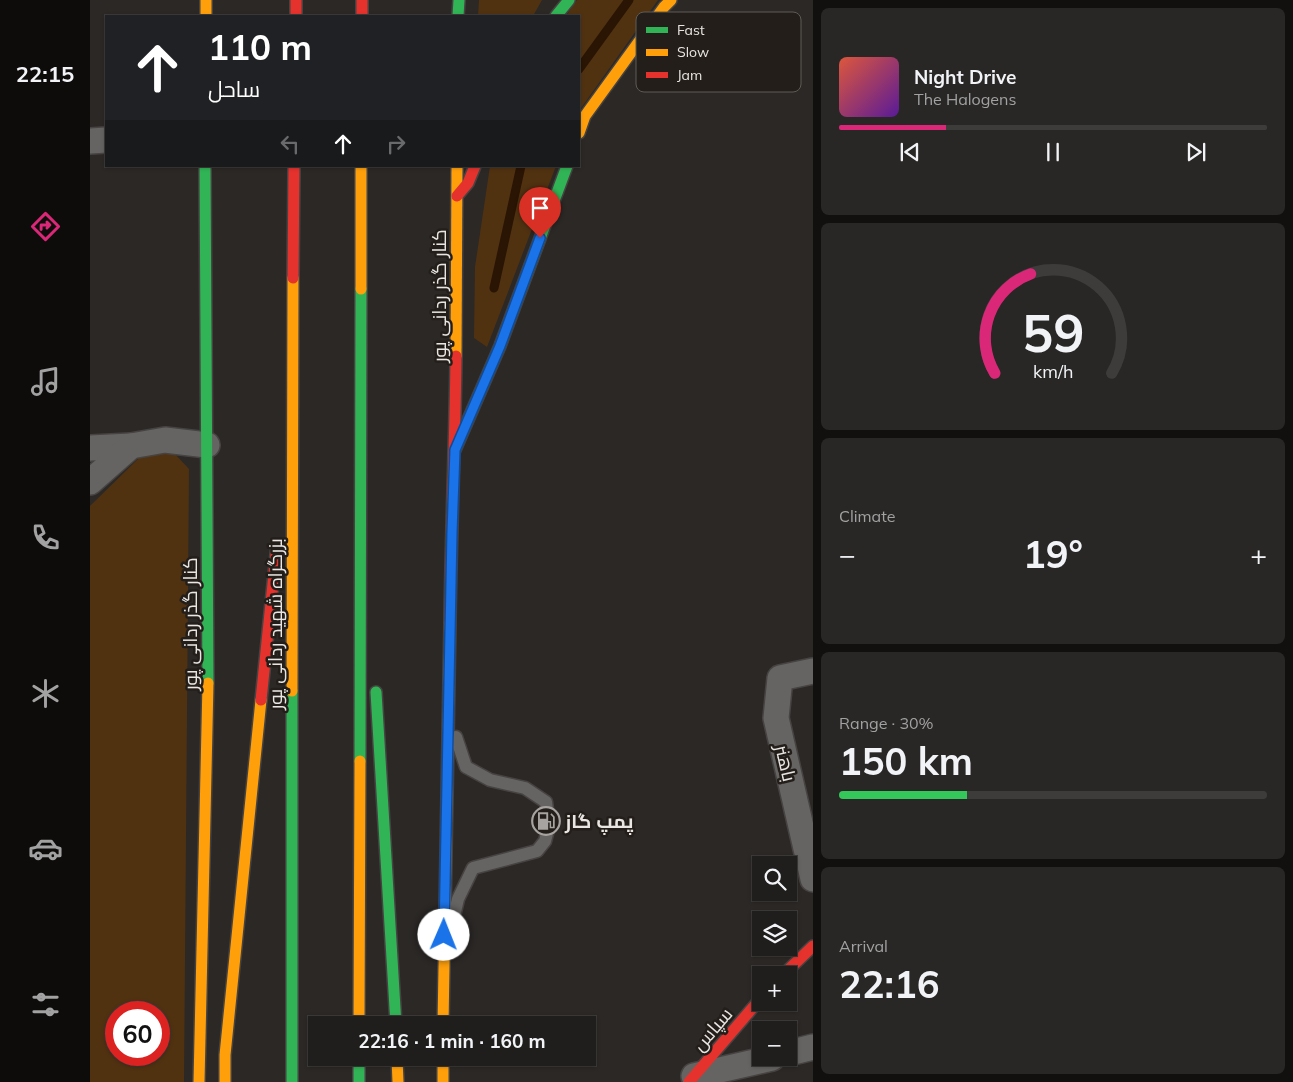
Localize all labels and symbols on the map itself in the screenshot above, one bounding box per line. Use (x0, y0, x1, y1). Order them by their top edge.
legend (636, 12, 801, 92)
text: Fast (677, 21, 705, 39)
text: Slow (677, 43, 709, 61)
text: Jam (677, 66, 702, 84)
pin (519, 187, 561, 238)
street label: کنار گذر ردانی پور (427, 229, 452, 364)
street label: بزرگراه شهید ردانی پور (263, 538, 288, 711)
street label: کنار گذر ردانی پور (178, 557, 203, 692)
street label: باهنر (770, 741, 802, 784)
fuel station icon: پمپ گاز (531, 806, 561, 836)
place label: پمپ گاز (564, 809, 634, 835)
position arrow (417, 908, 469, 960)
speed limit sign: 60 (105, 1001, 170, 1066)
street label: سپاس (687, 1002, 737, 1056)

